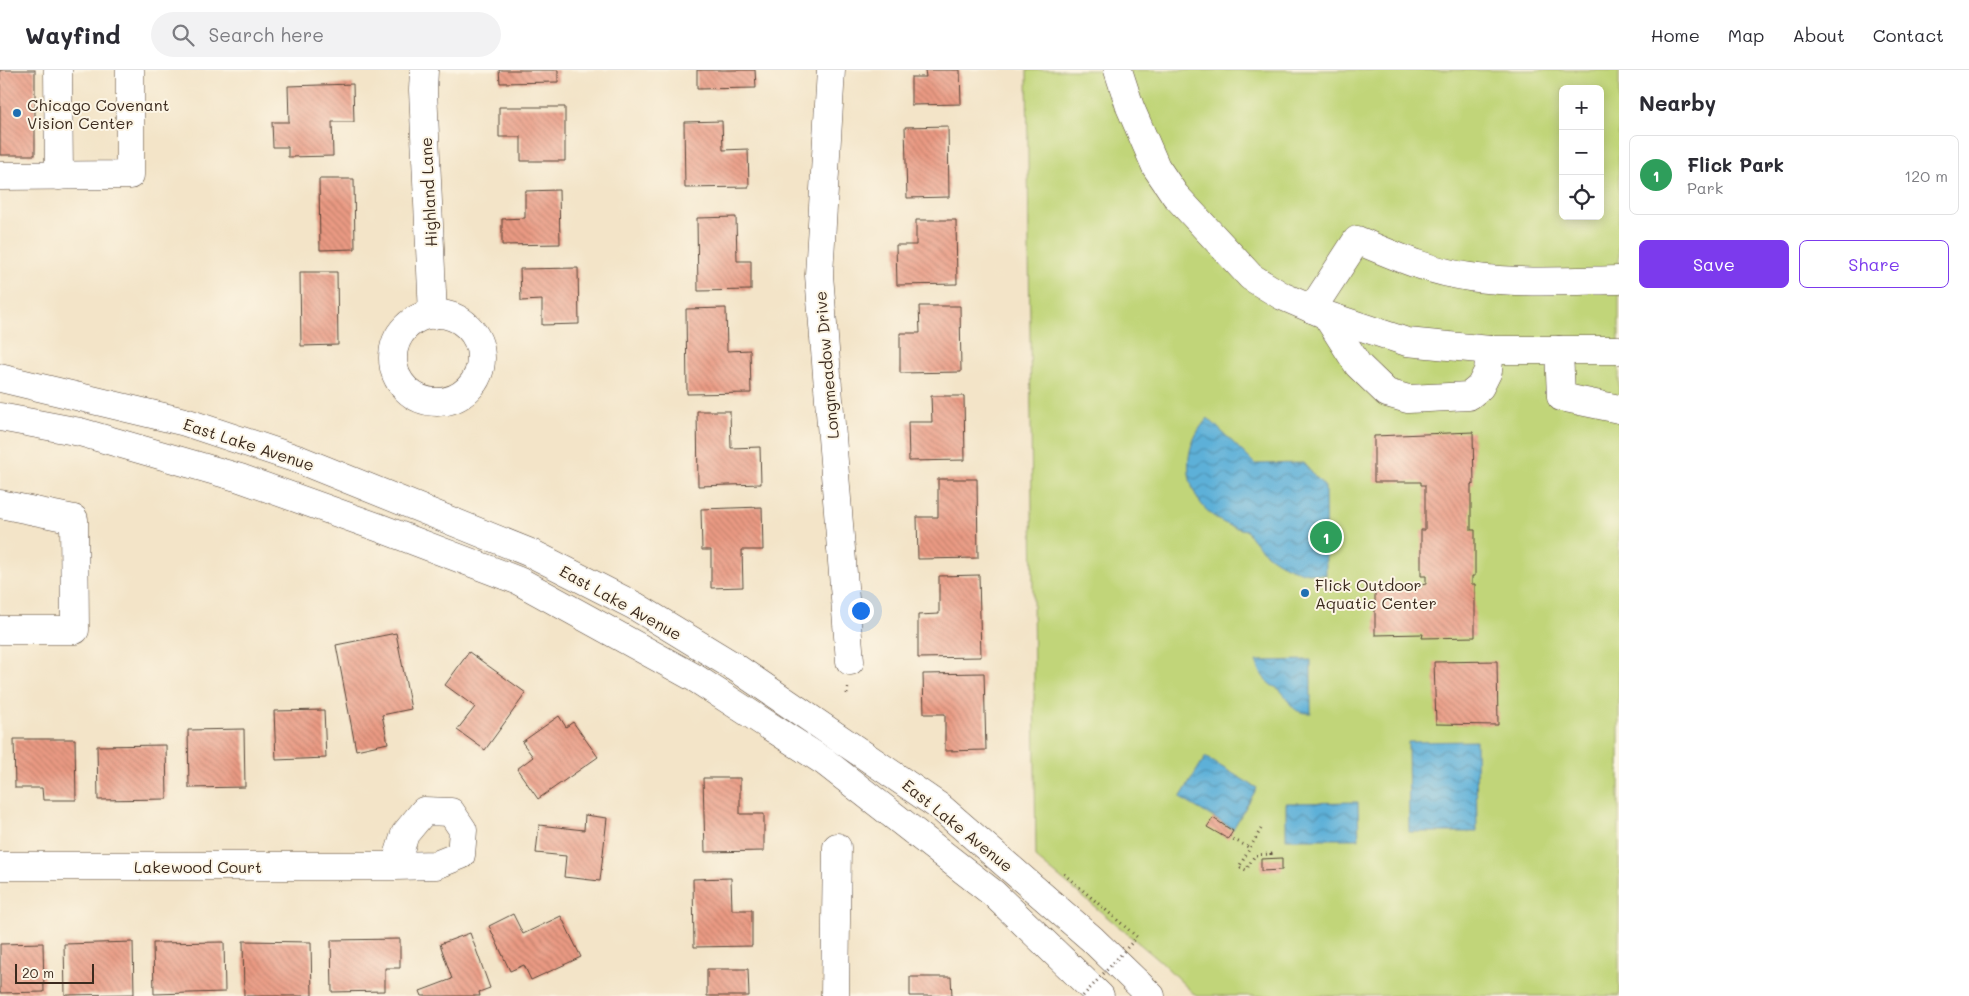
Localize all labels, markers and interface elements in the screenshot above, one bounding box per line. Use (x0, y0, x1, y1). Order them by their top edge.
search box (151, 12, 501, 57)
text: Wayfind (25, 19, 121, 50)
icon: search (169, 21, 197, 49)
text: Search here (209, 22, 324, 47)
text: Home (1651, 23, 1700, 47)
text: Map (1728, 23, 1764, 47)
text: About (1792, 23, 1845, 47)
text: Contact (1873, 23, 1944, 47)
map controls (1559, 85, 1604, 220)
button: + (1559, 85, 1604, 130)
text: Nearby (1639, 89, 1716, 116)
place label: Chicago Covenant Vision Center (27, 94, 170, 133)
marker: Chicago Covenant Vision Center (11, 107, 23, 119)
button: − (1559, 130, 1604, 175)
street label: Highland Lane (415, 137, 441, 247)
text: Flick Park (1687, 152, 1784, 177)
text: 1 (1652, 165, 1660, 186)
text: 120 m (1904, 165, 1948, 186)
button: locate (1559, 175, 1604, 220)
text: Park (1687, 177, 1723, 198)
button: Save (1639, 240, 1789, 288)
button: Share (1799, 240, 1949, 288)
street label: Longmeadow Drive (809, 290, 843, 440)
street label: East Lake Avenue (181, 413, 317, 475)
pin: 1 (1310, 518, 1342, 556)
street label: East Lake Avenue (556, 560, 686, 644)
place label: Flick Outdoor Aquatic Center (1315, 574, 1437, 613)
marker: Flick Outdoor Aquatic Center (1299, 587, 1311, 599)
your location (848, 598, 874, 624)
street label: East Lake Avenue (898, 774, 1018, 876)
street label: Lakewood Court (134, 856, 262, 877)
scale bar (15, 961, 94, 984)
text: 20 m (22, 963, 54, 982)

